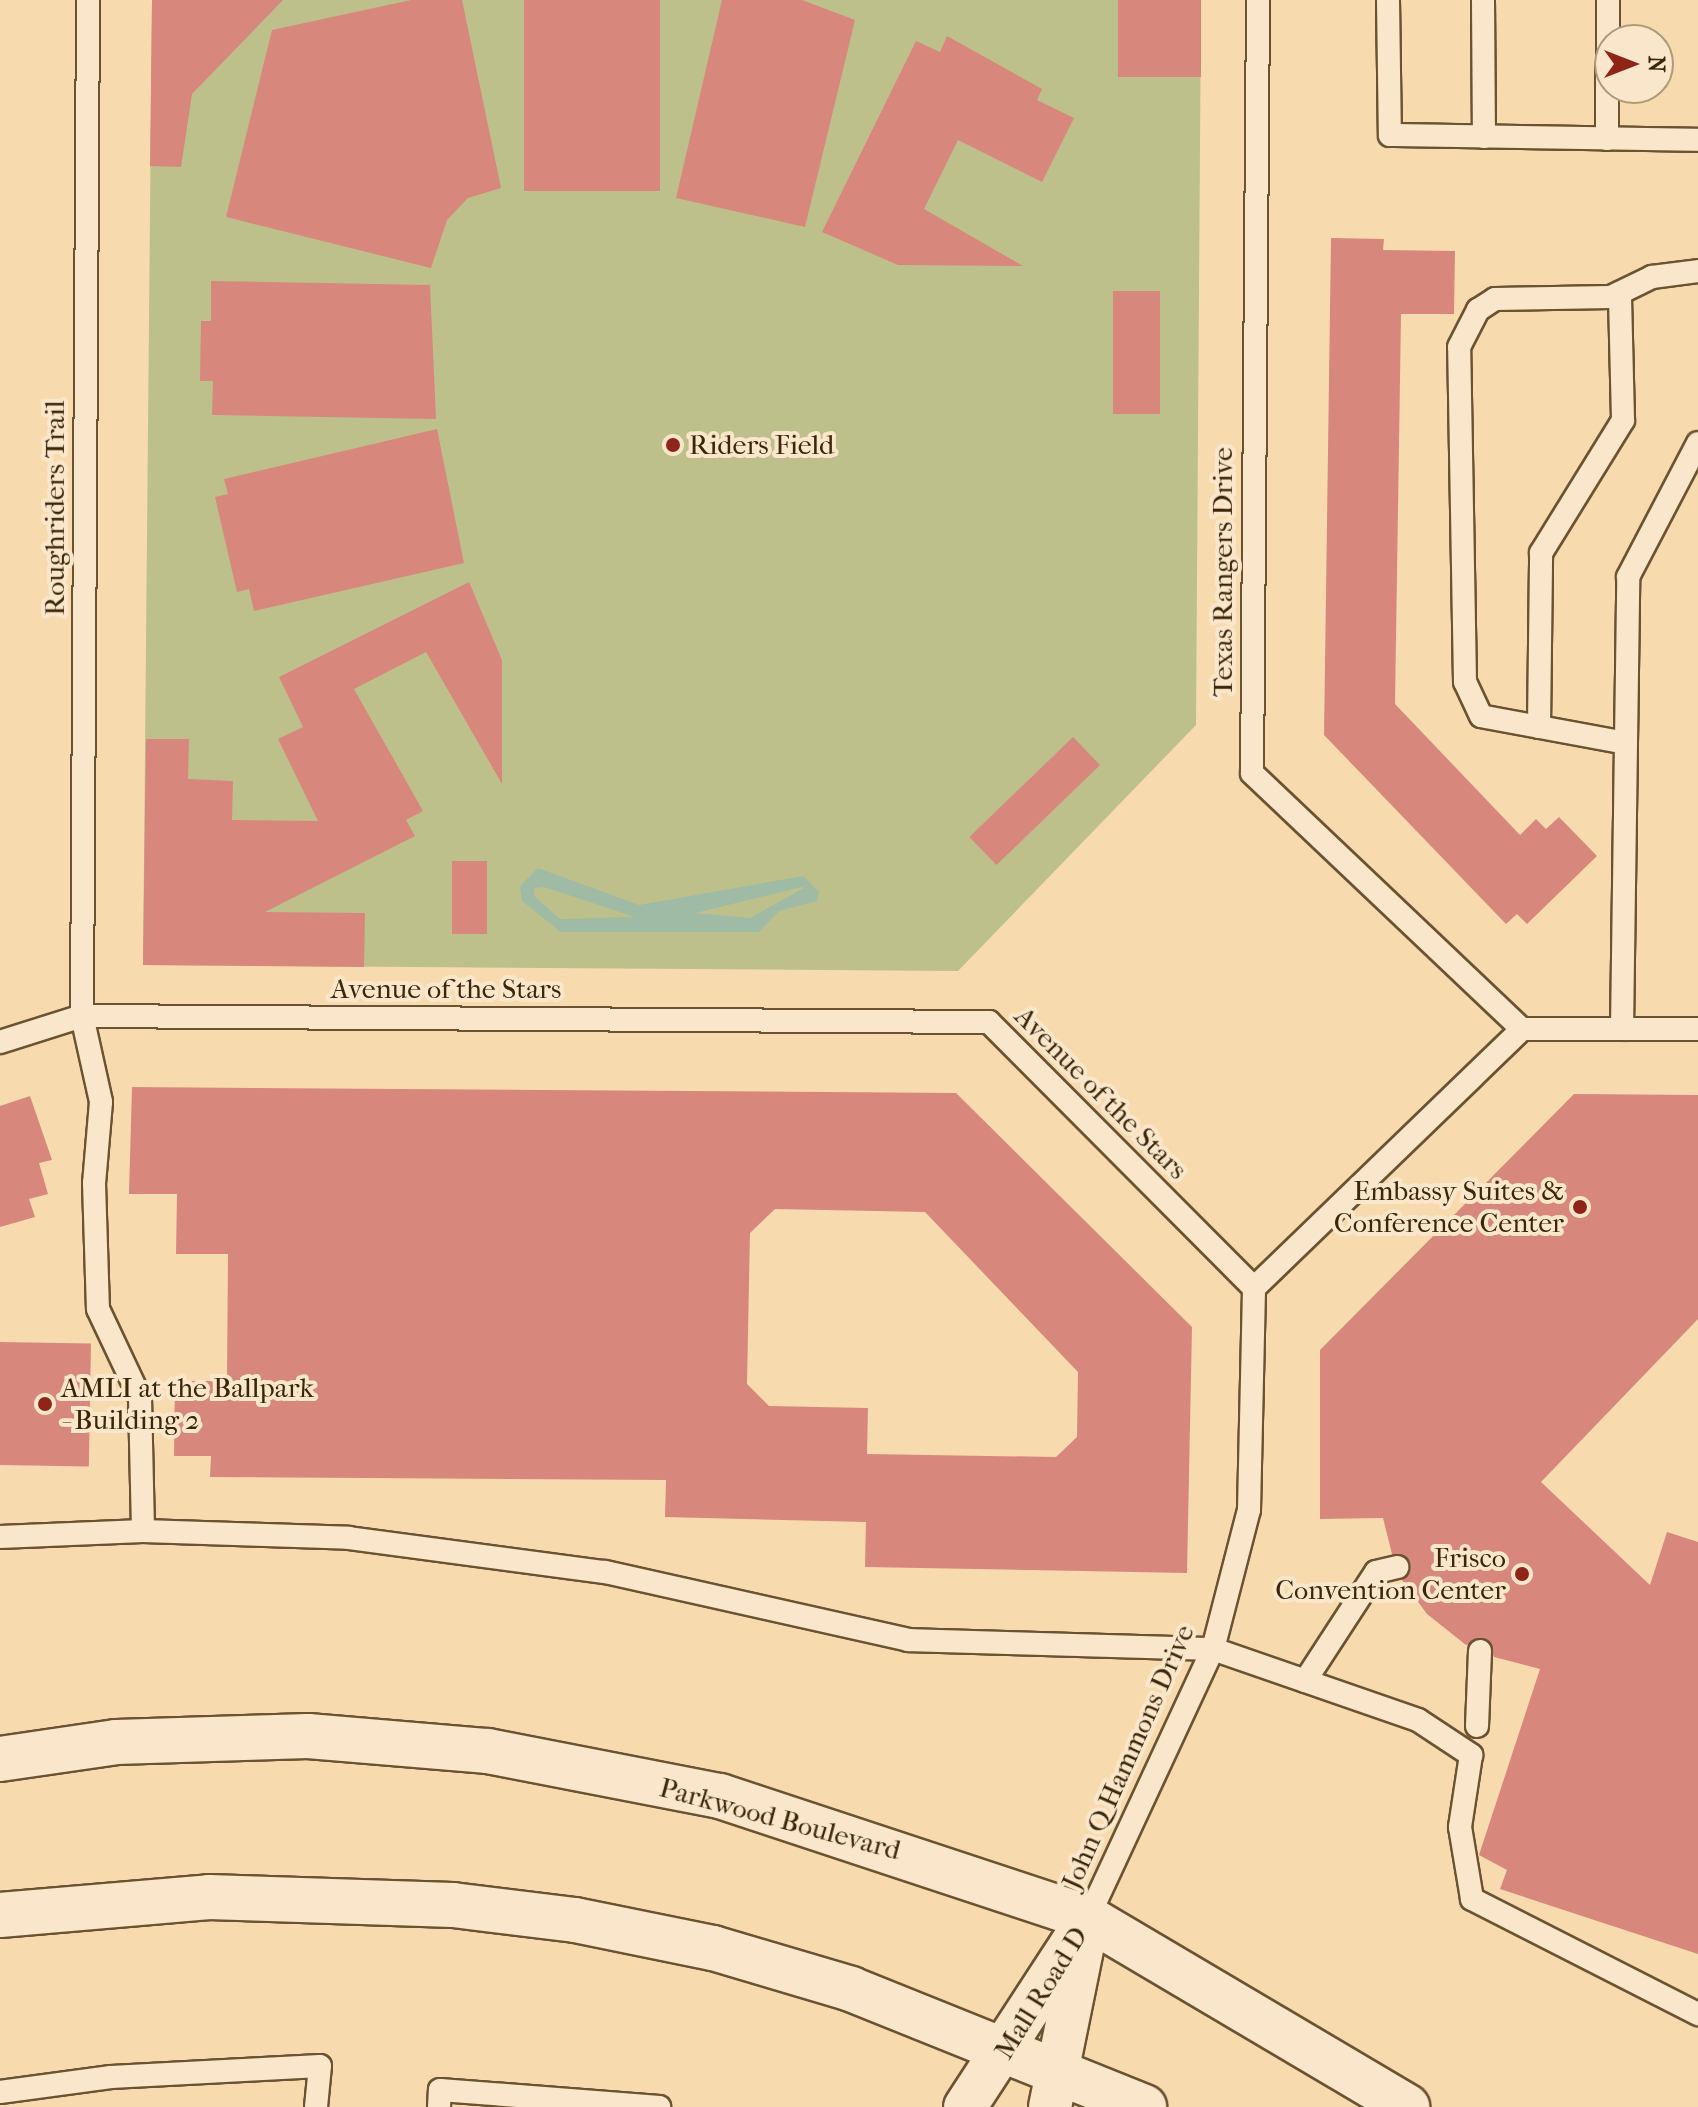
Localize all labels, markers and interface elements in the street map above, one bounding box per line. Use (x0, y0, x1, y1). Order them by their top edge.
north arrow (1594, 24, 1674, 104)
text: N (1643, 56, 1669, 72)
street label: Roughriders Trail (38, 400, 72, 616)
place label: Riders Field (689, 428, 834, 462)
marker: Riders Field (664, 436, 682, 454)
street label: Texas Rangers Drive (1206, 447, 1240, 697)
street label: Avenue of the Stars (331, 972, 561, 1006)
street label: Avenue of the Stars (1008, 1000, 1194, 1186)
place label: Embassy Suites & Conference Center (1334, 1174, 1564, 1240)
marker: Embassy Suites & Conference Center (1571, 1198, 1589, 1216)
place label: AMLI at the Ballpark - Building 2 (61, 1371, 314, 1437)
marker: AMLI at the Ballpark - Building 2 (36, 1395, 54, 1413)
place label: Frisco Convention Center (1275, 1541, 1506, 1607)
marker: Frisco Convention Center (1513, 1565, 1531, 1583)
street label: John Q Hammons Drive (1054, 1620, 1202, 1894)
street label: Parkwood Boulevard (656, 1771, 904, 1867)
street label: Mall Road D (987, 1921, 1095, 2065)

